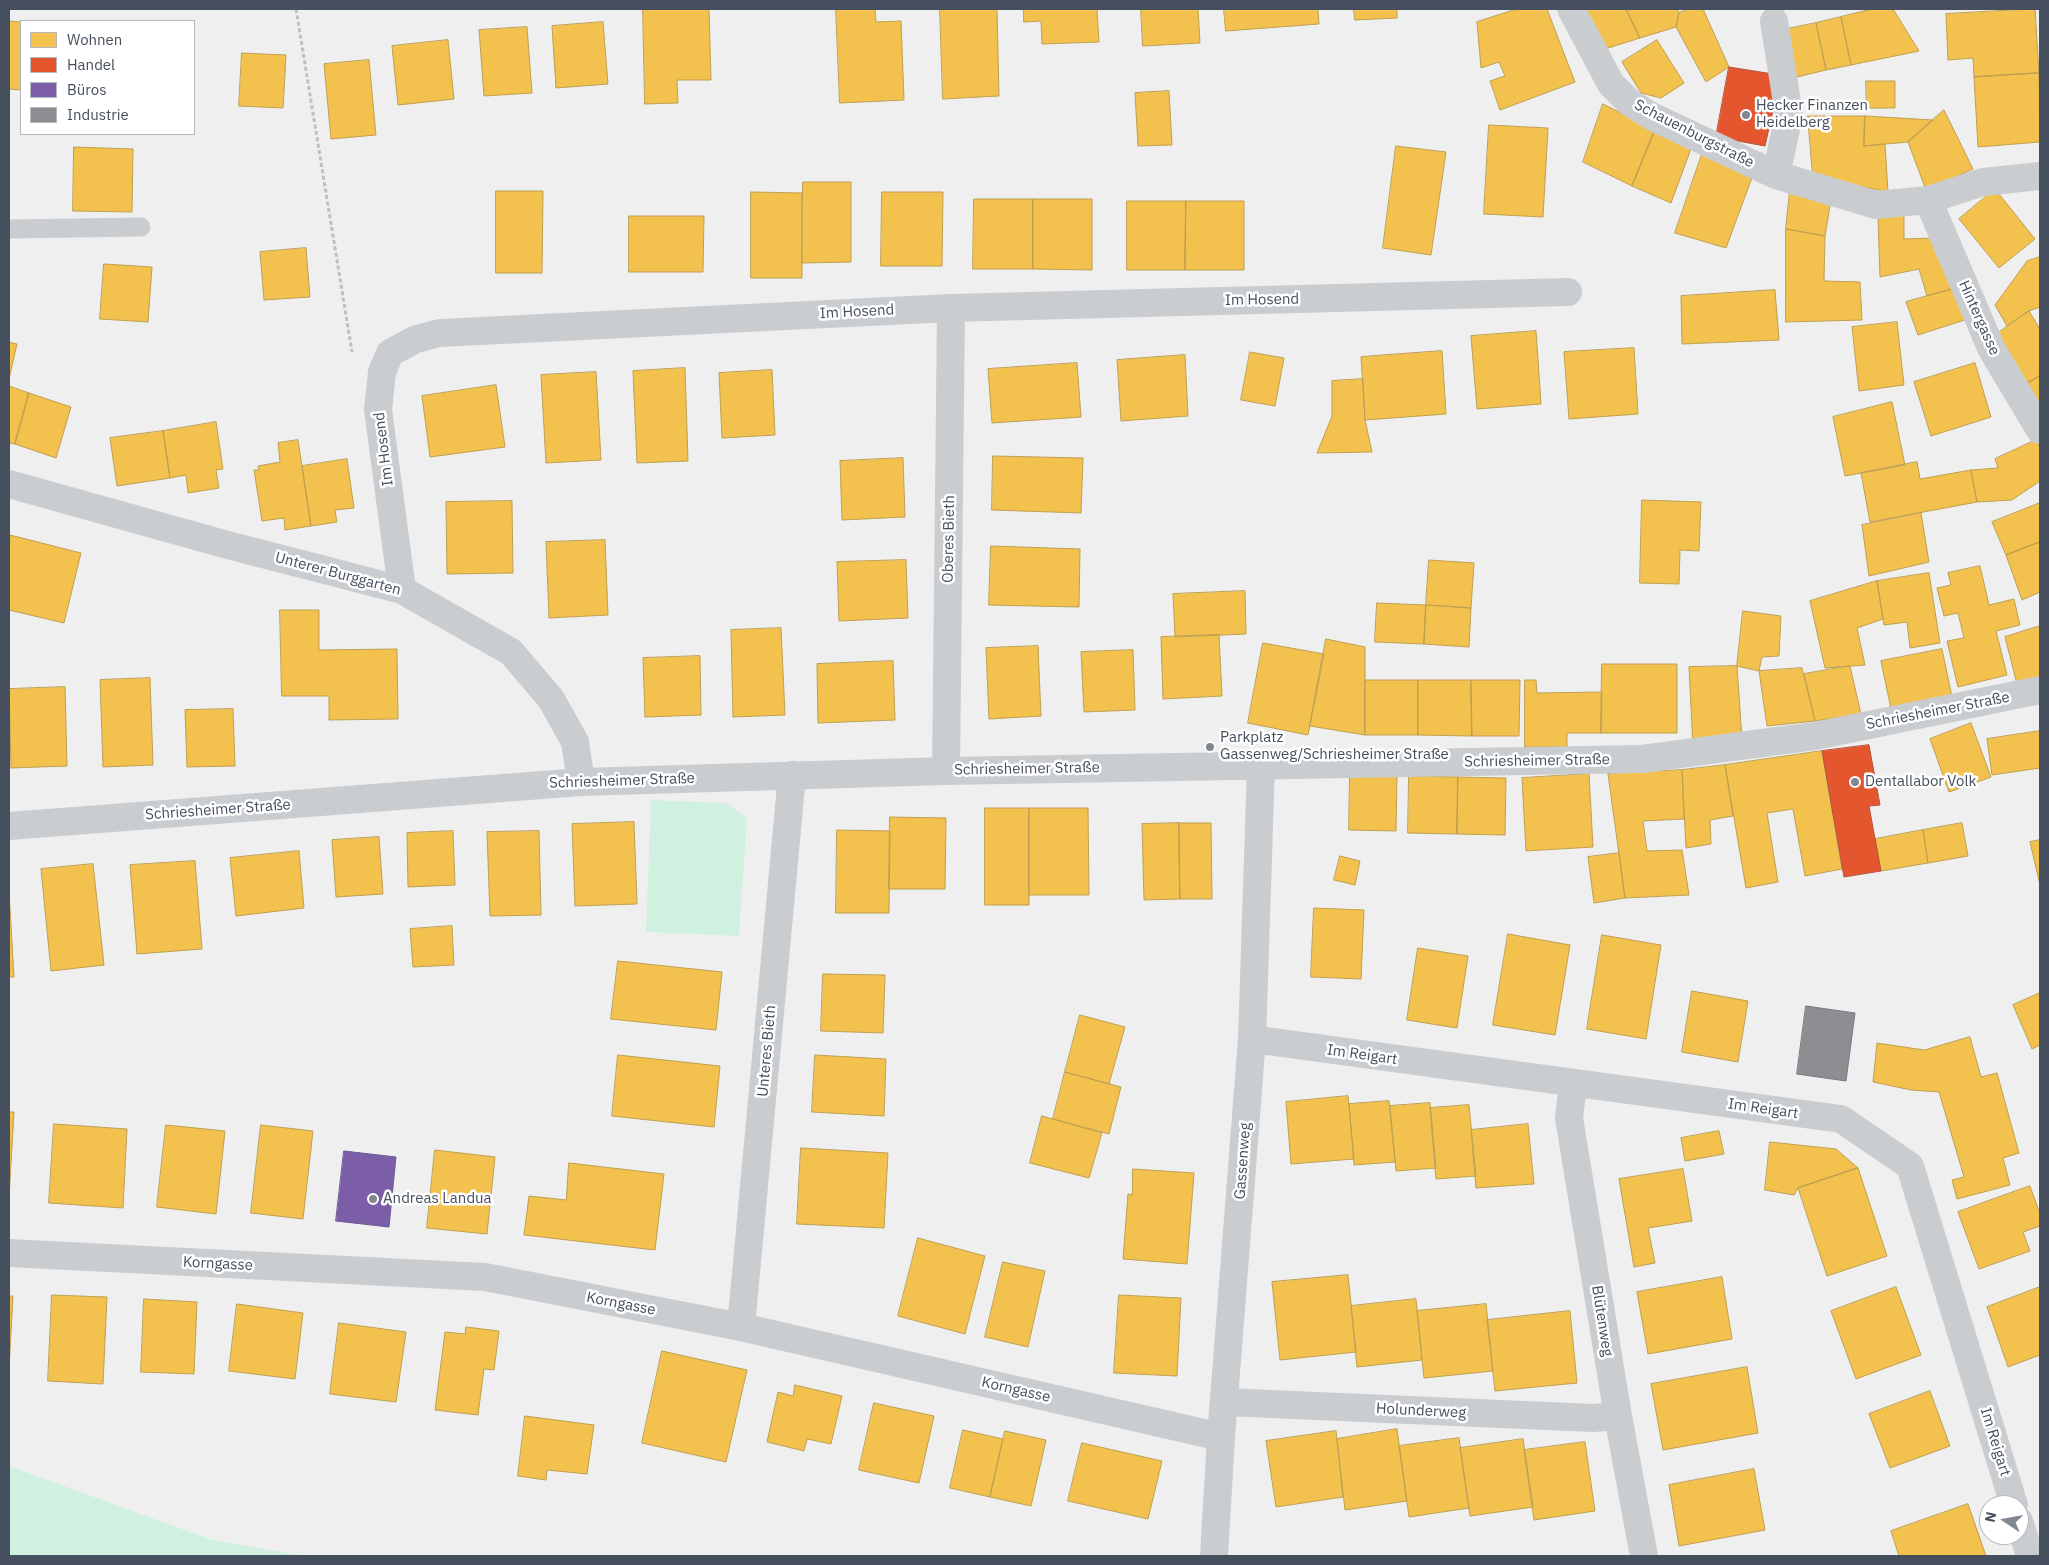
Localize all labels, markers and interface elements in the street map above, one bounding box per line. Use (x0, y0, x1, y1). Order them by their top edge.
legend (20, 20, 195, 135)
text: Wohnen (67, 30, 122, 49)
text: Handel (67, 55, 115, 74)
text: Büros (67, 80, 106, 99)
street label: Schauenburgstraße (1631, 96, 1757, 172)
place label: Hecker Finanzen Heidelberg (1756, 97, 1868, 132)
text: Industrie (67, 105, 129, 124)
marker: Hecker Finanzen Heidelberg (1740, 109, 1752, 121)
street label: Hintergasse (1954, 278, 2004, 358)
street label: Im Hosend (1225, 290, 1299, 310)
street label: Im Hosend (819, 301, 895, 323)
street label: Im Hosend (371, 411, 397, 487)
street label: Oberes Bieth (939, 495, 959, 583)
street label: Unterer Burggarten (273, 549, 403, 599)
street label: Schriesheimer Straße (1865, 688, 2011, 734)
place label: Parkplatz Gassenweg/Schriesheimer Straße (1220, 729, 1449, 764)
marker: Parkplatz Gassenweg/Schriesheimer Straße (1204, 741, 1216, 753)
street label: Schriesheimer Straße (1464, 751, 1610, 771)
street label: Schriesheimer Straße (954, 759, 1100, 779)
street label: Schriesheimer Straße (549, 769, 695, 793)
place label: Dentallabor Volk (1865, 773, 1976, 791)
marker: Dentallabor Volk (1849, 776, 1861, 788)
street label: Schriesheimer Straße (145, 796, 291, 824)
street label: Unteres Bieth (754, 1004, 780, 1098)
street label: Im Reigart (1326, 1041, 1398, 1069)
street label: Im Reigart (1727, 1095, 1799, 1123)
street label: Gassenweg (1231, 1122, 1255, 1200)
place label: Andreas Landua (383, 1190, 492, 1208)
marker: Andreas Landua (367, 1193, 379, 1205)
street label: Korngasse (182, 1253, 254, 1275)
street label: Blütenweg (1587, 1284, 1617, 1358)
street label: Korngasse (585, 1288, 657, 1320)
street label: Korngasse (980, 1373, 1052, 1407)
street label: Holunderweg (1375, 1400, 1467, 1422)
street label: Im Reigart (1976, 1406, 2014, 1478)
north arrow (1979, 1495, 2029, 1545)
text: N (1980, 1510, 2000, 1524)

